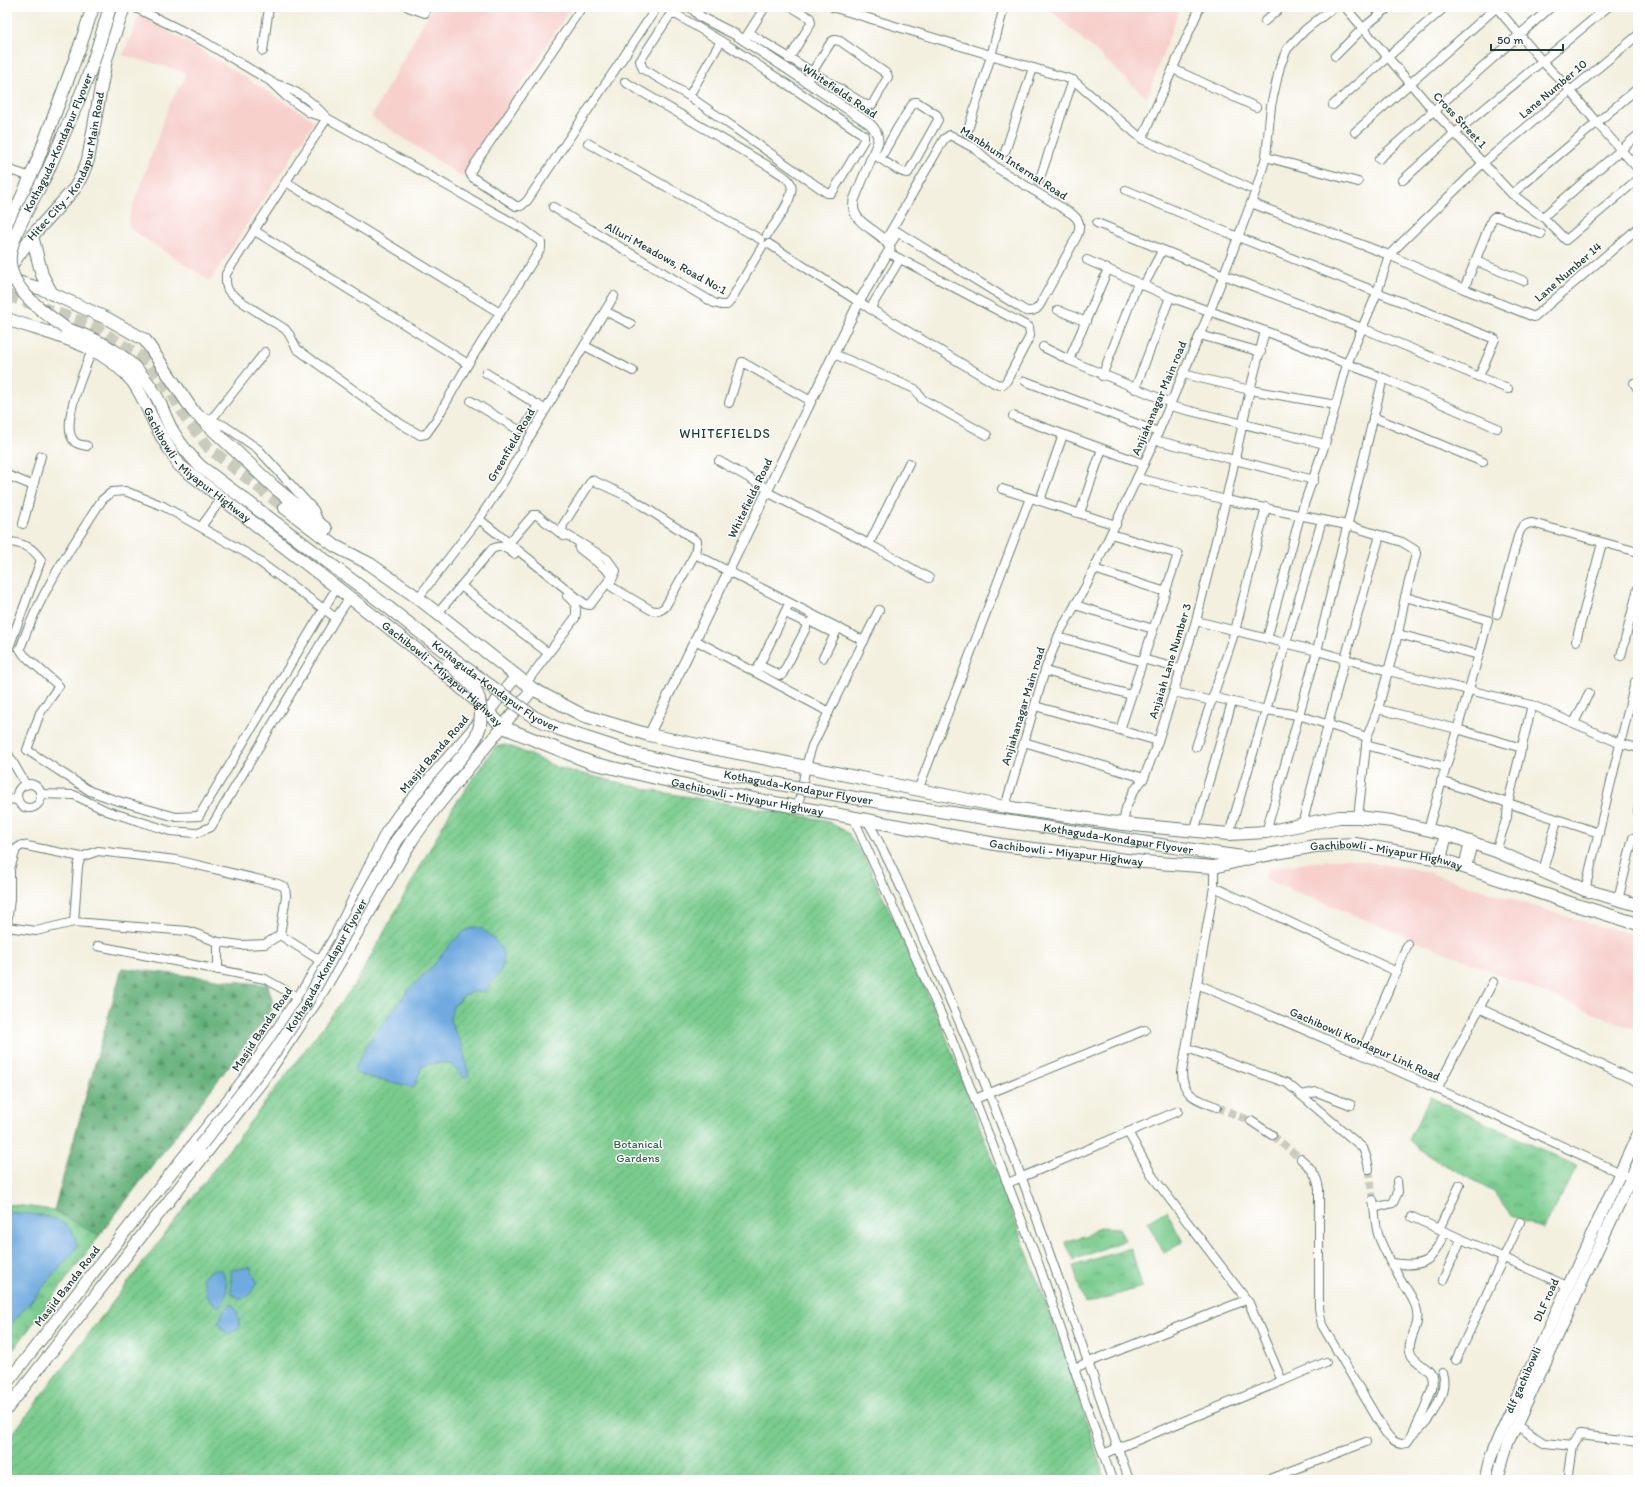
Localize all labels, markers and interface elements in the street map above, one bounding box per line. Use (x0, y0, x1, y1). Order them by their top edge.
scale bar (1491, 26, 1563, 52)
text: 50 m (1497, 33, 1523, 47)
street label: Lane Number 10 (1516, 57, 1590, 121)
street label: Whitefields Road (800, 61, 880, 121)
street label: Kothaguda-Kondapur Flyover (20, 71, 96, 215)
street label: Cross Street 1 (1430, 89, 1490, 151)
street label: Hitec City - Kondapur Main Road (24, 90, 107, 244)
street label: Manbhum Internal Road (958, 123, 1071, 203)
street label: Alluri Meadows, Road No:1 (603, 219, 729, 297)
street label: Lane Number 14 (1532, 239, 1604, 305)
street label: Anjiahanagar Main road (1129, 338, 1190, 457)
street label: Gachibowli - Miyapur Highway (141, 405, 254, 526)
street label: Greenfield Road (484, 405, 538, 484)
district label: WHITEFIELDS (679, 426, 771, 441)
street label: Whitefields Road (725, 455, 776, 540)
street label: Anjaiah Lane Number 3 (1146, 601, 1194, 720)
street label: Gachibowli - Miyapur Highway (379, 618, 506, 730)
street label: Kothaguda-Kondapur Flyover (429, 637, 561, 735)
street label: Anjiahanagar Main road (998, 645, 1048, 767)
street label: Masjid Banda Road (396, 712, 472, 796)
street label: Kothaguda-Kondapur Flyover (723, 767, 874, 808)
street label: Gachibowli - Miyapur Highway (670, 775, 825, 819)
street label: Kothaguda-Kondapur Flyover (1042, 820, 1194, 857)
street label: Gachibowli - Miyapur Highway (988, 836, 1144, 869)
street label: Gachibowli - Miyapur Highway (1309, 837, 1465, 873)
street label: Kothaguda-Kondapur Flyover (282, 896, 370, 1035)
street label: Masjid Banda Road (229, 984, 296, 1074)
street label: Gachibowli Kondapur Link Road (1287, 1004, 1443, 1084)
park label: Botanical Gardens (614, 1137, 663, 1165)
street label: Masjid Banda Road (31, 1242, 103, 1329)
street label: DLF road (1530, 1276, 1562, 1324)
street label: dlf gachibowli (1502, 1344, 1544, 1416)

